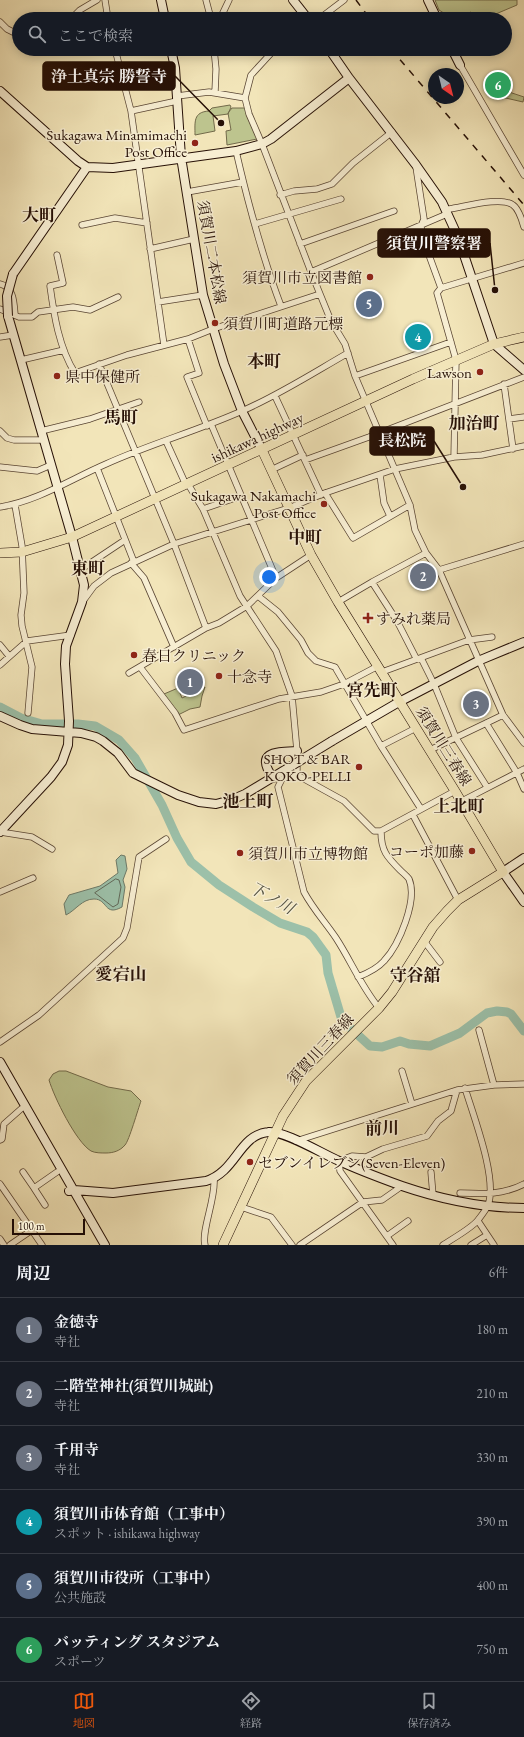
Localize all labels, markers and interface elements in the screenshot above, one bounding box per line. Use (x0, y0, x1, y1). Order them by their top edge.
search box (12, 12, 512, 56)
icon: search (26, 23, 48, 45)
text: ここで検索 (58, 26, 133, 45)
callout: 浄土真宗 勝誓寺 (43, 62, 175, 90)
text: 浄土真宗 勝誓寺 (51, 66, 167, 87)
north arrow (428, 68, 464, 104)
pin: 6 (485, 70, 511, 100)
place label: Sukagawa Minamimachi Post Office (46, 125, 187, 161)
marker: Sukagawa Minamimachi Post Office (190, 138, 200, 148)
street label: 須賀川二本松線 (194, 199, 230, 305)
district label: 大町 (22, 204, 56, 226)
callout: 須賀川警察署 (378, 229, 490, 257)
text: 須賀川警察署 (386, 233, 482, 254)
place label: 須賀川市立図書館 (242, 268, 362, 287)
marker: 須賀川市立図書館 (365, 272, 375, 282)
pin: 5 (356, 289, 382, 319)
place label: 須賀川町道路元標 (223, 314, 343, 333)
marker: 須賀川町道路元標 (210, 318, 220, 328)
pin: 4 (405, 322, 431, 352)
district label: 本町 (247, 350, 281, 372)
place label: Lawson (427, 363, 472, 382)
place label: 県中保健所 (65, 367, 140, 386)
marker: Lawson (475, 367, 485, 377)
marker: 県中保健所 (52, 371, 62, 381)
district label: 馬町 (104, 406, 138, 428)
street label: ishikawa highway (208, 407, 306, 467)
district label: 加治町 (449, 412, 500, 434)
callout: 長松院 (370, 427, 434, 455)
text: 長松院 (378, 430, 426, 451)
place label: Sukagawa Nakamachi Post Office (191, 486, 316, 522)
marker: Sukagawa Nakamachi Post Office (319, 499, 329, 509)
district label: 中町 (288, 526, 322, 548)
district label: 東町 (71, 557, 105, 579)
pin: 2 (410, 561, 436, 591)
your location (259, 567, 279, 587)
place label: すみれ薬局 (376, 609, 451, 628)
marker: すみれ薬局 (363, 613, 373, 623)
place label: 春日クリニック (142, 646, 246, 665)
marker: 春日クリニック (129, 650, 139, 660)
pin: 1 (177, 667, 203, 697)
place label: 十念寺 (227, 667, 272, 686)
marker: 十念寺 (214, 671, 224, 681)
district label: 宮先町 (347, 679, 398, 701)
pin: 3 (463, 689, 489, 719)
street label: 須賀川三春線 (412, 703, 476, 789)
place label: SHOT & BAR KOKO-PELLI (263, 749, 351, 785)
marker: SHOT & BAR KOKO-PELLI (354, 762, 364, 772)
district label: 池上町 (223, 790, 274, 812)
district label: 上北町 (434, 795, 485, 817)
place label: コーポ加藤 (389, 842, 464, 861)
place label: 須賀川市立博物館 (248, 844, 368, 863)
marker: コーポ加藤 (467, 846, 477, 856)
marker: 須賀川市立博物館 (235, 848, 245, 858)
water label: 下ノ川 (246, 877, 300, 920)
district label: 愛宕山 (96, 963, 147, 985)
district label: 守谷舘 (390, 964, 441, 986)
street label: 須賀川三春線 (282, 1010, 358, 1088)
district label: 前川 (365, 1117, 399, 1139)
place label: セブンイレブン(Seven-Eleven) (258, 1153, 446, 1172)
marker: セブンイレブン(Seven-Eleven) (245, 1157, 255, 1167)
scale bar (12, 1217, 85, 1236)
text: 100 m (18, 1219, 45, 1233)
text: 周辺 (16, 1262, 50, 1284)
text: 6件 (489, 1264, 508, 1281)
text: 金徳寺 (54, 1312, 99, 1331)
text: 1 (26, 1321, 32, 1338)
text: 180 m (477, 1321, 508, 1338)
text: 寺社 (54, 1333, 80, 1350)
text: 二階堂神社(須賀川城趾) (54, 1376, 213, 1395)
text: 2 (26, 1385, 32, 1402)
text: 210 m (477, 1385, 508, 1402)
text: 寺社 (54, 1397, 80, 1414)
text: 千用寺 (54, 1440, 99, 1459)
text: 3 (26, 1449, 32, 1466)
text: 330 m (477, 1449, 508, 1466)
text: 寺社 (54, 1461, 80, 1478)
text: 須賀川市体育館（工事中） (54, 1504, 234, 1523)
text: 4 (26, 1513, 32, 1530)
text: 390 m (477, 1513, 508, 1530)
text: スポット · ishikawa highway (54, 1525, 200, 1542)
text: 須賀川市役所（工事中） (54, 1568, 219, 1587)
text: 5 (26, 1577, 32, 1594)
text: 400 m (477, 1577, 508, 1594)
text: 公共施設 (54, 1589, 106, 1606)
text: バッティング スタジアム (54, 1632, 220, 1651)
text: 6 (26, 1641, 32, 1658)
text: 750 m (477, 1641, 508, 1658)
text: スポーツ (54, 1653, 105, 1670)
tab: 地図 (73, 1690, 95, 1730)
tab: 経路 (240, 1690, 262, 1730)
tab: 保存済み (407, 1690, 451, 1730)

